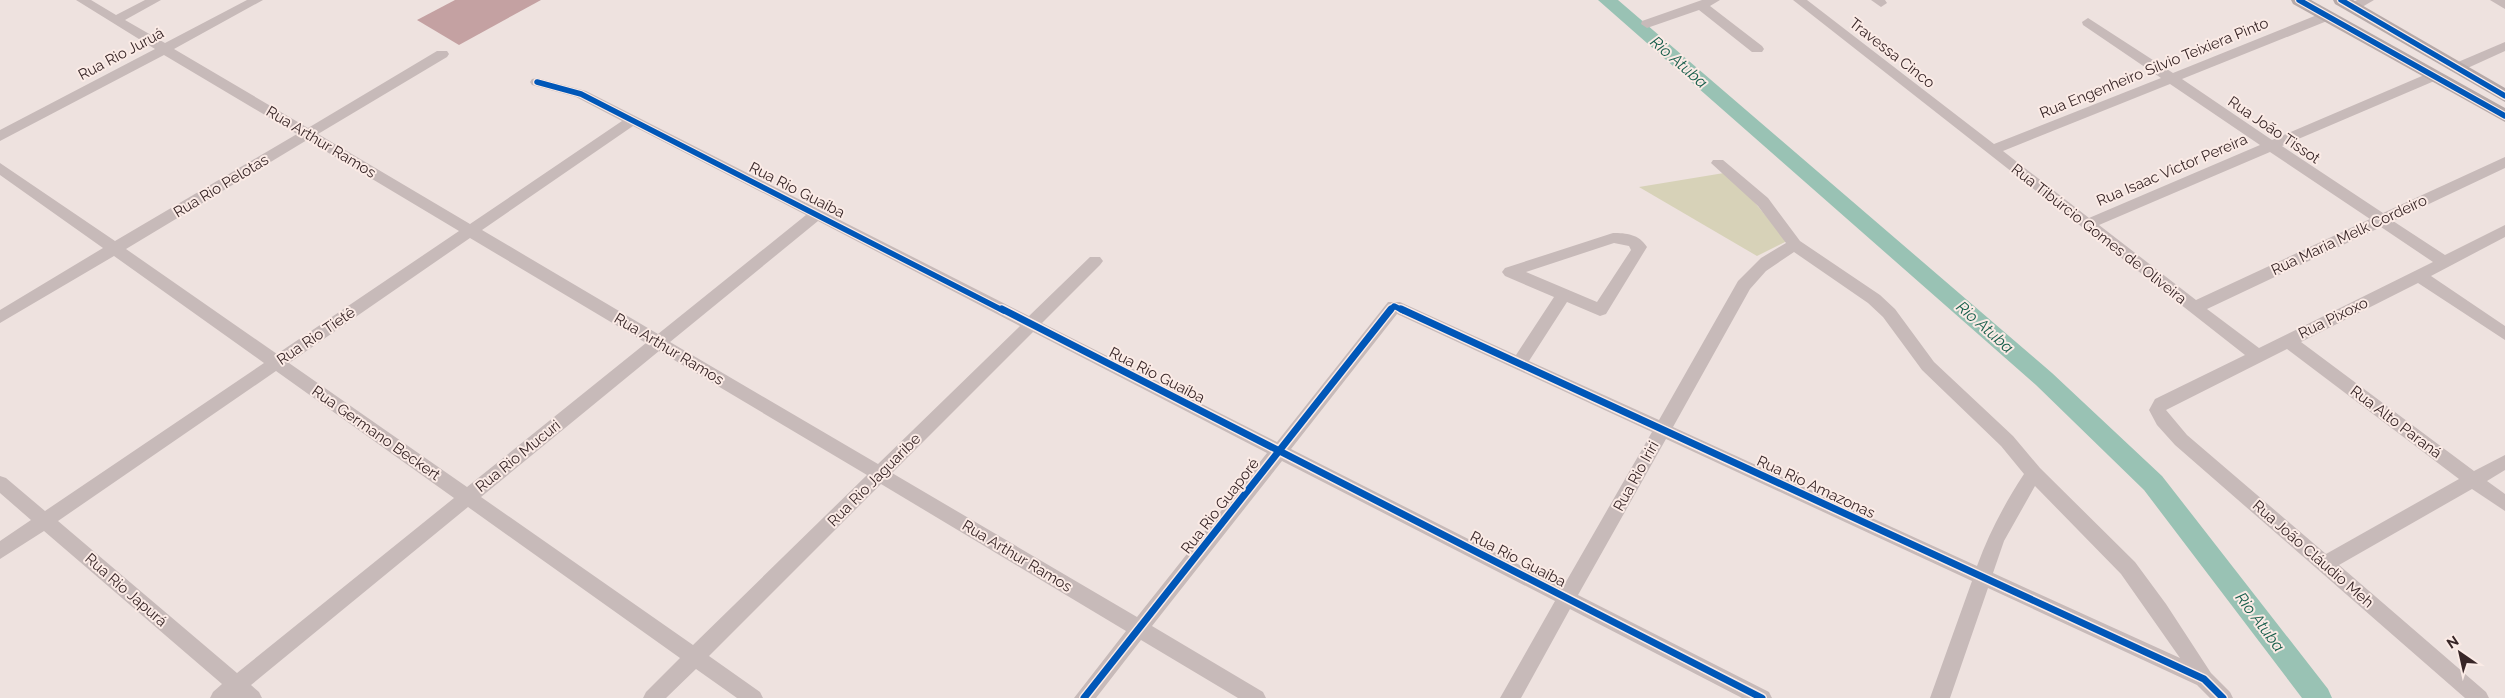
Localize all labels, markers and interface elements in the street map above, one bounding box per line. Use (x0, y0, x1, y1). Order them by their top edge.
street label: Travessa Cinco (1846, 14, 1938, 92)
street label: Rua Engenheiro Silvio Teixiera Pinto (2037, 14, 2271, 122)
street label: Rua Rio Juruá (75, 24, 167, 84)
water label: Rio Atuba (1647, 32, 1712, 92)
street label: Rua João Tissot (2224, 92, 2324, 168)
street label: Rua Arthur Ramos (263, 102, 379, 182)
street label: Rua Isaac Victor Pereira (2094, 130, 2250, 210)
street label: Rua Rio Pelotas (170, 151, 272, 221)
street label: Rua Rio Guaíba (746, 158, 848, 222)
street label: Rua Tibúrcio Gomes de Oliveira (2008, 160, 2190, 308)
street label: Rua Maria Melk Cordeiro (2268, 191, 2430, 279)
street label: Rua Pixoxo (2295, 293, 2371, 343)
water label: Rio Atuba (1953, 297, 2018, 357)
street label: Rua Rio Tietê (273, 303, 359, 369)
street label: Rua Arthur Ramos (611, 309, 727, 389)
street label: Rua Rio Guaíba (1106, 343, 1208, 407)
street label: Rua Germano Beckert (308, 382, 444, 484)
street label: Rua Alto Paraná (2347, 382, 2445, 462)
street label: Rua Rio Mucuri (472, 416, 564, 496)
street label: Rua Rio Jaguaribe (824, 430, 924, 530)
street label: Rua Rio Iriri (1609, 438, 1663, 514)
street label: Rua Rio Amazonas (1754, 452, 1878, 522)
street label: Rua Rio Guaporé (1177, 455, 1263, 557)
street label: Rua João Cláudio Meh (2249, 497, 2377, 611)
street label: Rua Arthur Ramos (959, 516, 1075, 596)
street label: Rua Rio Guaíba (1467, 527, 1569, 591)
street label: Rua Rio Japurá (81, 549, 171, 631)
water label: Rio Atuba (2232, 589, 2289, 656)
north arrow (2435, 628, 2485, 678)
text: N (2444, 633, 2462, 652)

